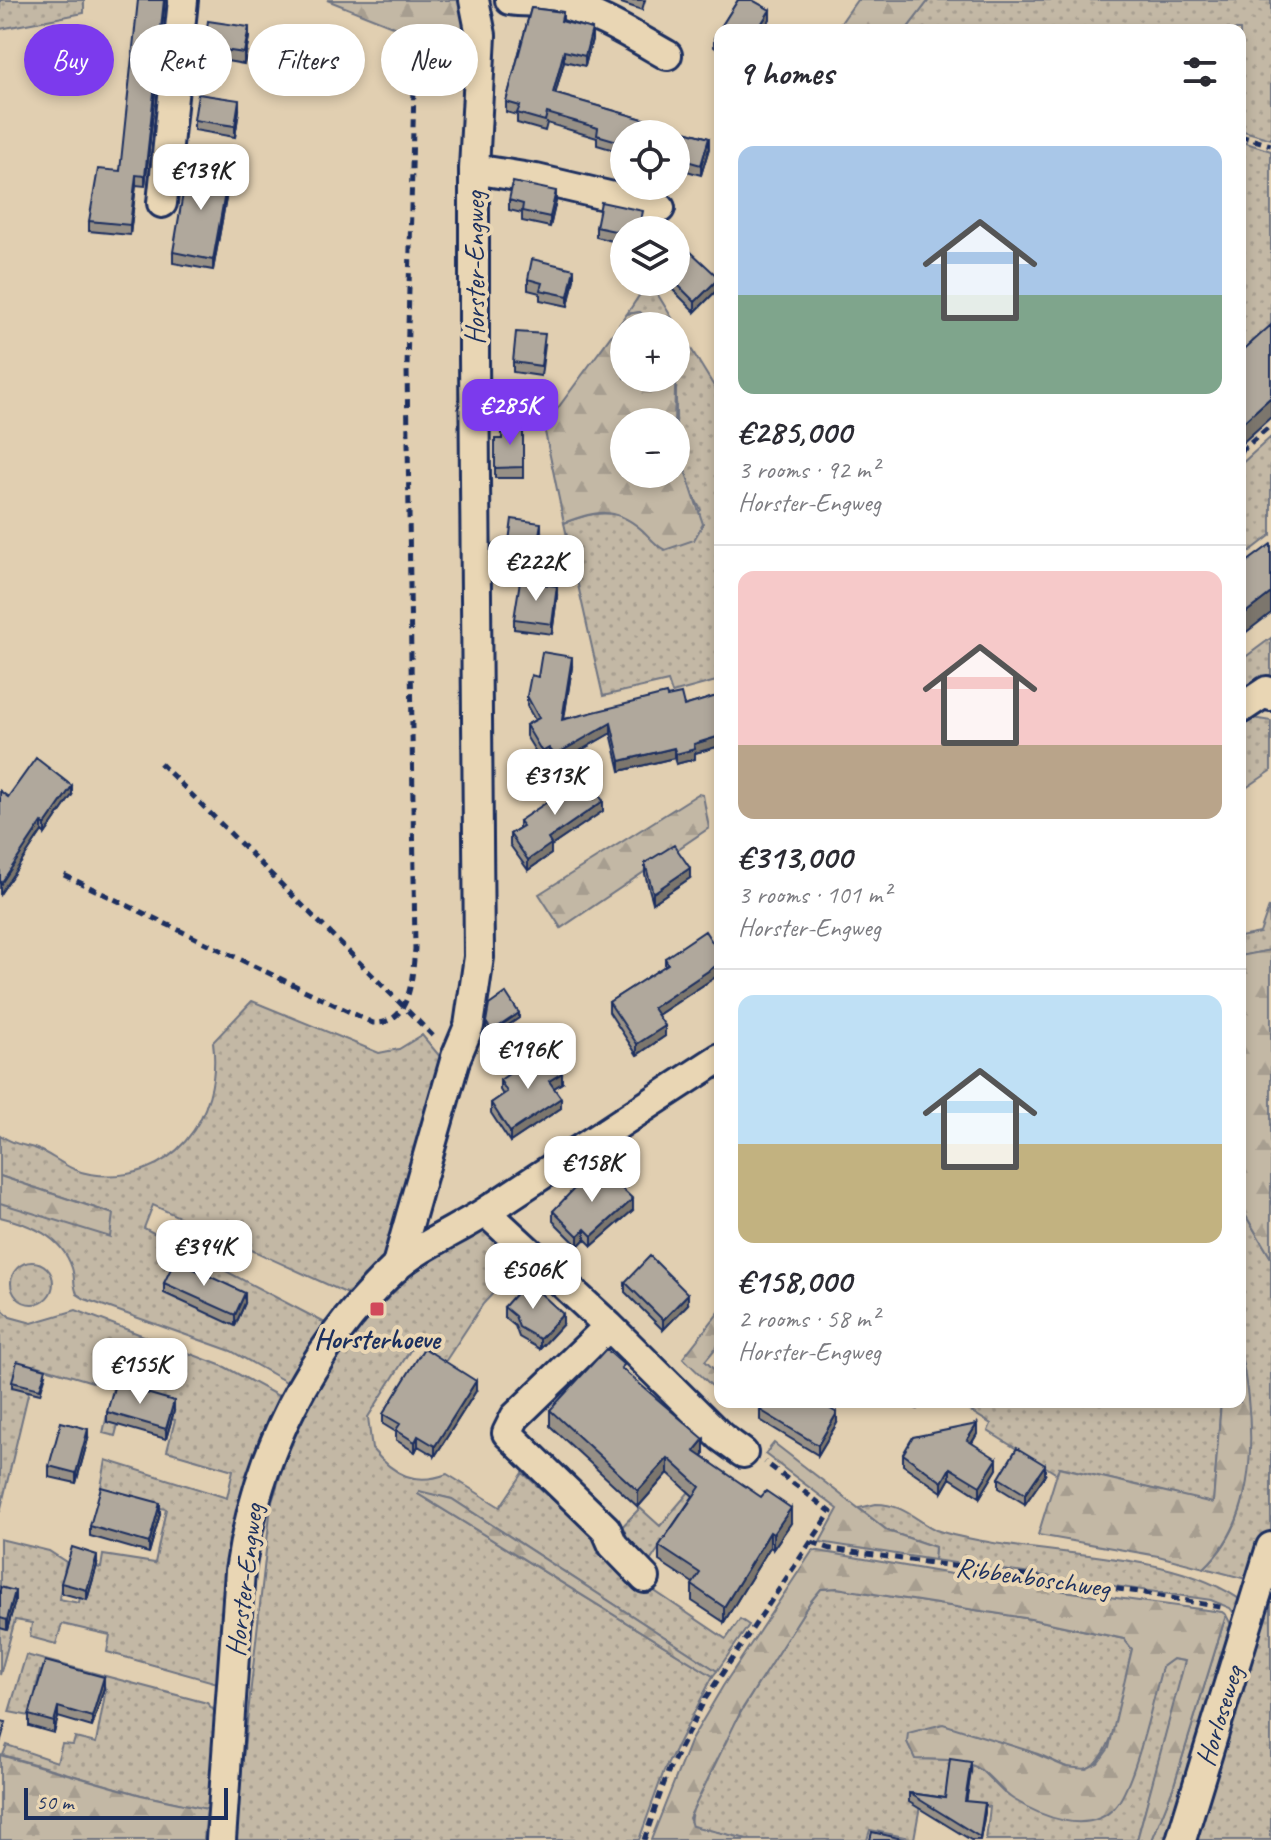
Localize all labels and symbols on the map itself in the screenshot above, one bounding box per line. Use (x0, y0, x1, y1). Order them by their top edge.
pin: €139K (145, 144, 257, 212)
street label: Horster-Engweg (457, 190, 492, 345)
pin: €285K (454, 379, 566, 447)
pin: €222K (480, 535, 592, 603)
pin: €313K (499, 749, 611, 817)
pin: €196K (472, 1023, 584, 1091)
pin: €158K (536, 1136, 648, 1204)
pin: €394K (148, 1220, 260, 1288)
pin: €506K (477, 1243, 589, 1311)
marker: Horsterhoeve (368, 1300, 386, 1318)
place label: Horsterhoeve (314, 1321, 443, 1356)
pin: €155K (84, 1338, 196, 1406)
street label: Horster-Engweg (217, 1501, 271, 1658)
street label: Ribbenboschweg (954, 1549, 1114, 1605)
street label: Horloseweg (1187, 1660, 1251, 1770)
scale bar (24, 1784, 228, 1820)

